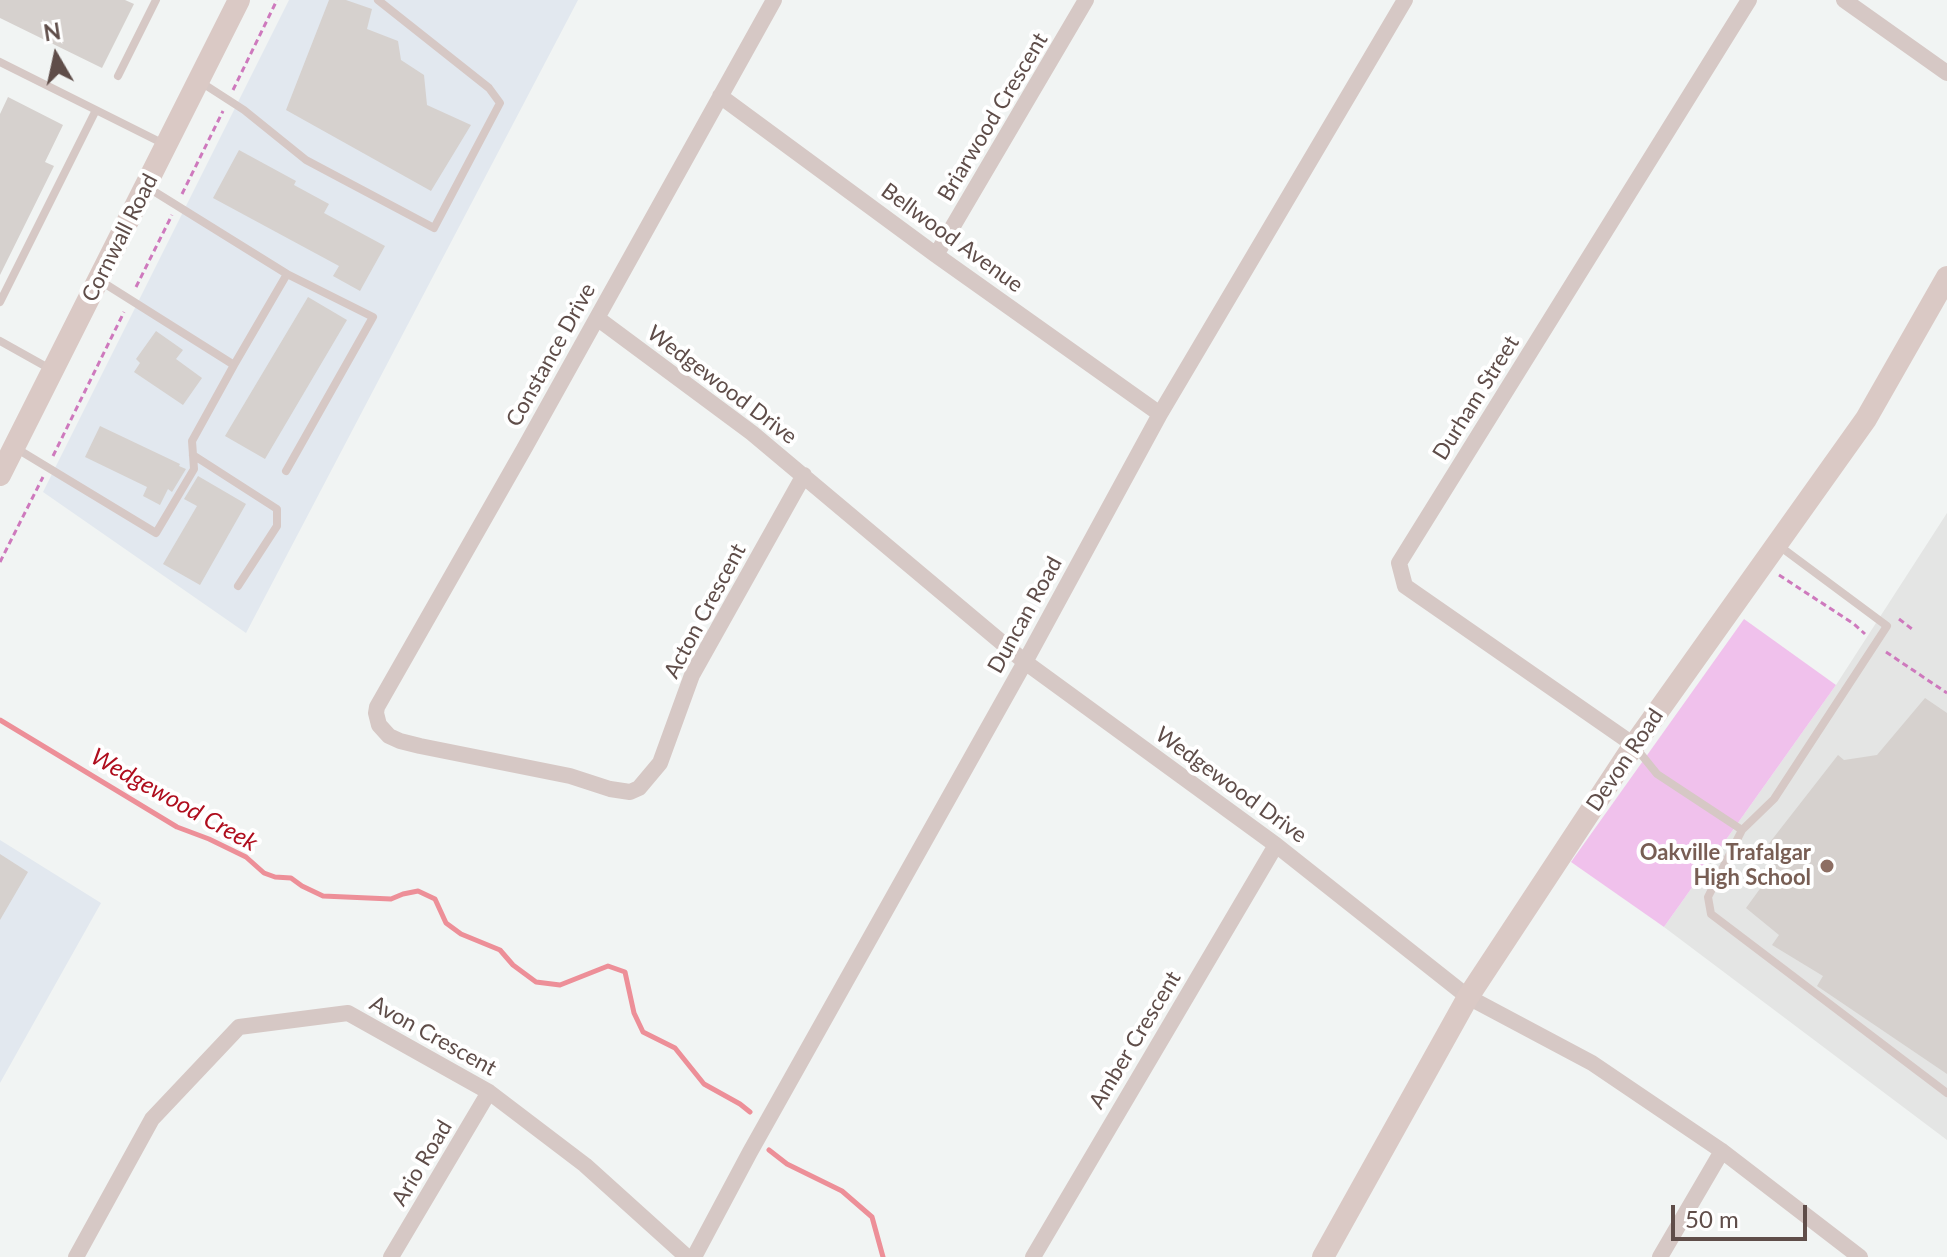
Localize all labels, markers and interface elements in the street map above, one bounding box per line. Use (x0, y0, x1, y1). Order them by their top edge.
north arrow (16, 16, 96, 96)
text: N (42, 17, 63, 46)
street label: Briarwood Crescent (932, 28, 1054, 206)
street label: Cornwall Road (76, 170, 164, 306)
street label: Bellwood Avenue (876, 178, 1028, 298)
street label: Constance Drive (501, 279, 601, 431)
street label: Wedgewood Drive (642, 320, 802, 450)
street label: Durham Street (1427, 331, 1525, 465)
street label: Acton Crescent (658, 539, 752, 683)
street label: Duncan Road (982, 552, 1068, 678)
street label: Devon Road (1581, 704, 1669, 816)
street label: Wedgewood Drive (1150, 721, 1312, 849)
water label: Wedgewood Creek (86, 742, 262, 858)
place label: Oakville Trafalgar High School (1640, 840, 1811, 892)
marker: Oakville Trafalgar High School (1818, 857, 1836, 875)
street label: Amber Crescent (1084, 966, 1186, 1114)
street label: Avon Crescent (365, 990, 501, 1082)
street label: Ario Road (386, 1115, 458, 1211)
scale bar (1675, 1189, 1811, 1239)
text: 50 m (1685, 1204, 1739, 1233)

